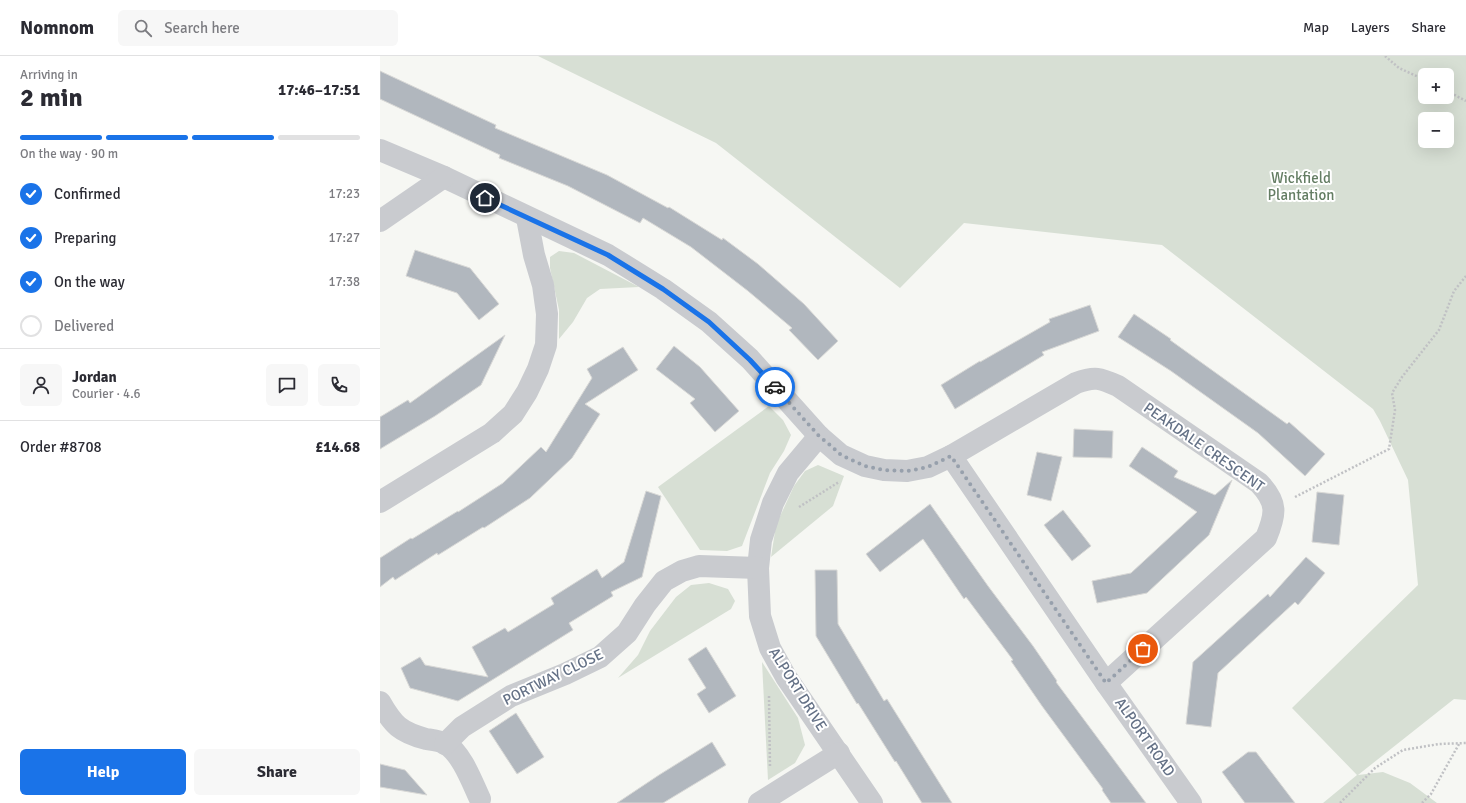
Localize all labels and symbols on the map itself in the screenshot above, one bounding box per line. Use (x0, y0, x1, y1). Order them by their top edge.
park label: Wickfield Plantation (1268, 169, 1334, 204)
pin (468, 181, 502, 215)
courier (755, 367, 795, 407)
street label: PEAKDALE CRESCENT (1140, 399, 1268, 496)
pin (1126, 632, 1160, 666)
street label: ALPORT DRIVE (765, 644, 831, 734)
street label: PORTWAY CLOSE (500, 645, 606, 709)
street label: ALPORT ROAD (1111, 694, 1179, 780)

